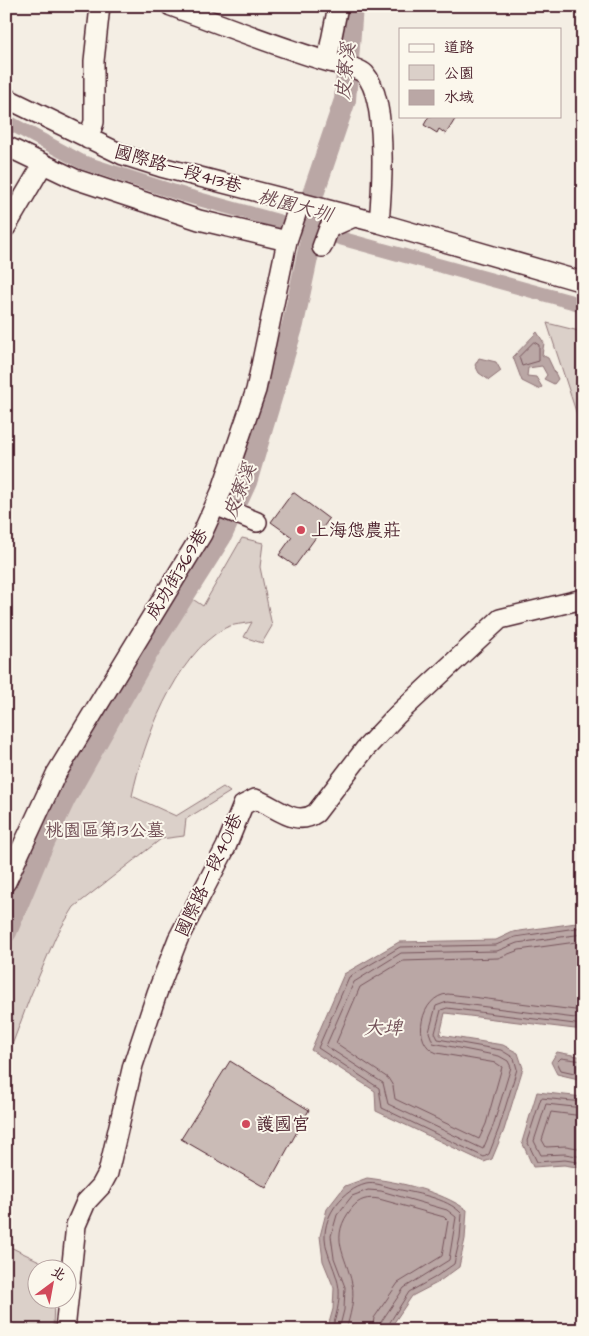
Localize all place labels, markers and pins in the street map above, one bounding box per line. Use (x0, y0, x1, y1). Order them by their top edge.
place label: 上海怹農莊 (311, 518, 401, 543)
marker: 上海怹農莊 (295, 524, 307, 536)
place label: 護國宮 (256, 1112, 310, 1137)
marker: 護國宮 (240, 1118, 252, 1130)

